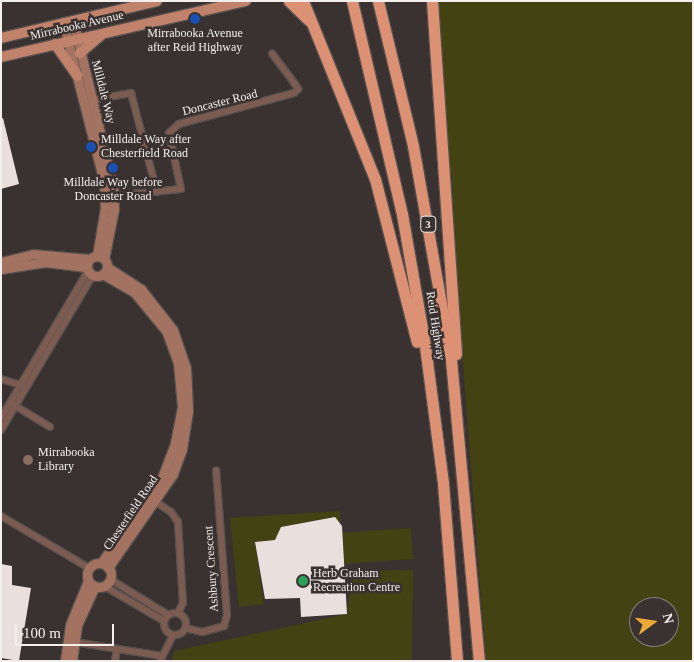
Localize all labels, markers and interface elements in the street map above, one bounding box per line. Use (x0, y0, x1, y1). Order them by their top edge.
street label: Mirrabooka Avenue (29, 8, 125, 44)
marker: Mirrabooka Avenue after Reid Highway (189, 13, 201, 25)
place label: Mirrabooka Avenue after Reid Highway (147, 27, 243, 55)
street label: Milldale Way (88, 59, 118, 125)
street label: Doncaster Road (181, 87, 259, 119)
place label: Milldale Way after Chesterfield Road (101, 133, 191, 161)
marker: Milldale Way after Chesterfield Road (85, 141, 97, 153)
marker: Milldale Way before Doncaster Road (107, 162, 119, 174)
place label: Milldale Way before Doncaster Road (64, 176, 162, 204)
road number: 3 (419, 215, 437, 232)
street label: Reid Highway (422, 290, 448, 362)
place label: Mirrabooka Library (38, 446, 95, 474)
marker: Mirrabooka Library (22, 454, 34, 466)
street label: Chesterfield Road (101, 473, 161, 553)
street label: Ashbury Crescent (202, 525, 222, 613)
place label: Herb Graham Recreation Centre (313, 567, 400, 595)
marker: Herb Graham Recreation Centre (297, 575, 309, 587)
north arrow (629, 597, 679, 647)
text: N (660, 612, 677, 625)
scale bar (18, 614, 116, 646)
text: 100 m (23, 625, 61, 641)

